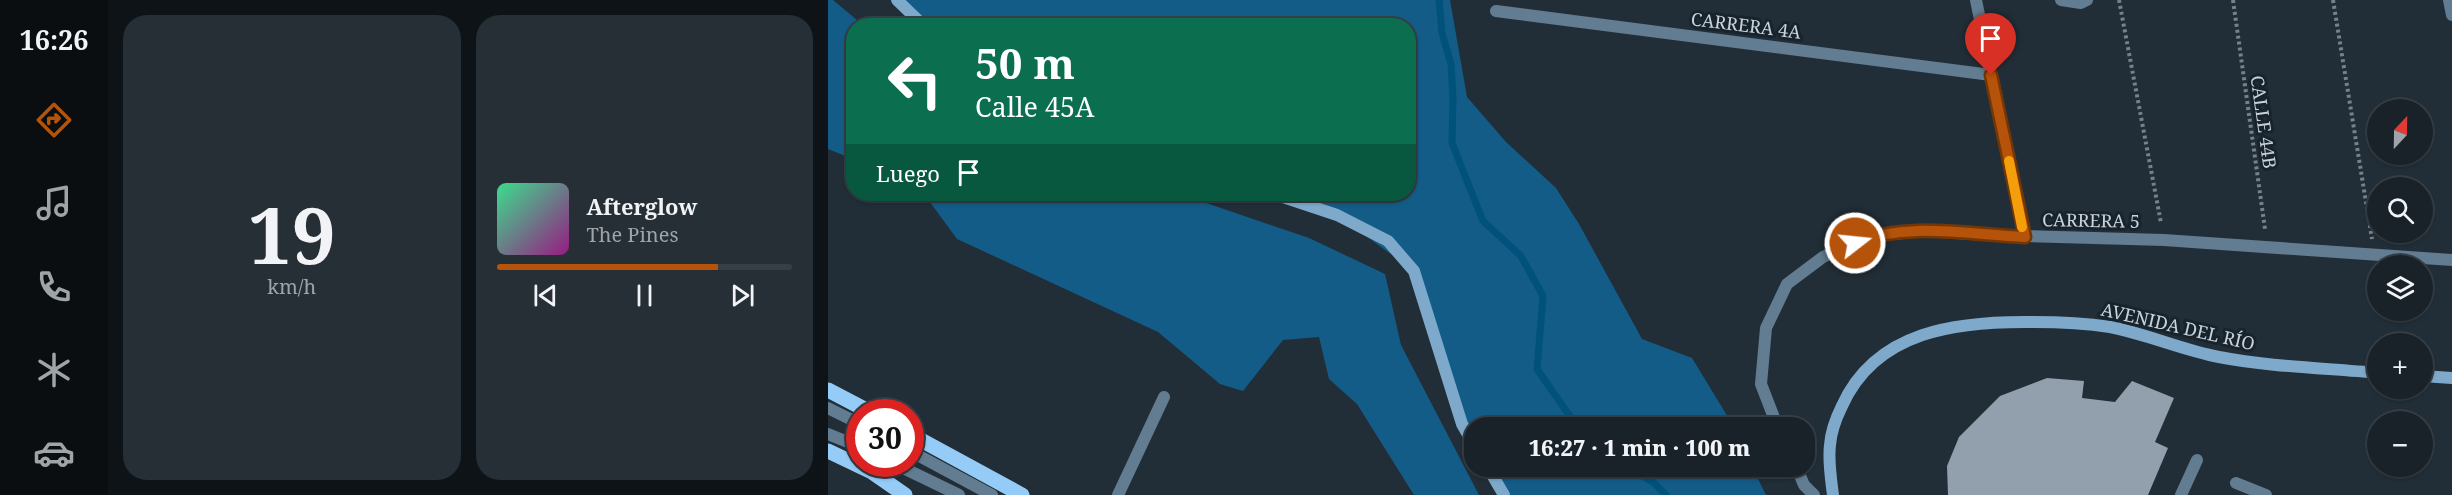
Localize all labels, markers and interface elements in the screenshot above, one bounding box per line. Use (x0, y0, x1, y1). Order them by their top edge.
street label: CARRERA 4A (1690, 6, 1803, 44)
pin (1965, 13, 2016, 75)
text: 16:26 (19, 21, 89, 58)
icon: arrive (1974, 22, 2007, 55)
text: 50 m (975, 34, 1075, 91)
icon: left (876, 42, 954, 120)
street label: CALLE 44B (2246, 74, 2282, 170)
text: Calle 45A (975, 88, 1094, 125)
icon: directions (33, 99, 75, 141)
north arrow (2367, 99, 2433, 165)
map controls (2367, 99, 2433, 477)
icon: arrive (952, 156, 985, 189)
text: Luego (876, 158, 940, 188)
button: search (2367, 177, 2433, 243)
text: 19 (248, 181, 336, 287)
icon: music (33, 182, 75, 224)
text: Afterglow (587, 191, 697, 221)
street label: CARRERA 5 (2042, 207, 2140, 233)
position arrow (1823, 211, 1887, 275)
text: The Pines (587, 221, 678, 248)
button: layers (2367, 255, 2433, 321)
icon: phone (33, 266, 75, 308)
text: km/h (267, 273, 316, 300)
icon: previous (529, 279, 562, 312)
icon: pause (628, 279, 661, 312)
icon: next (726, 279, 759, 312)
street label: AVENIDA DEL RÍO (2099, 297, 2257, 355)
button: + (2367, 333, 2433, 399)
icon: climate (33, 349, 75, 391)
speed limit sign: 30 (846, 399, 924, 477)
button: − (2367, 411, 2433, 477)
icon: car (33, 432, 75, 474)
text: 16:27 · 1 min · 100 m (1529, 432, 1750, 462)

